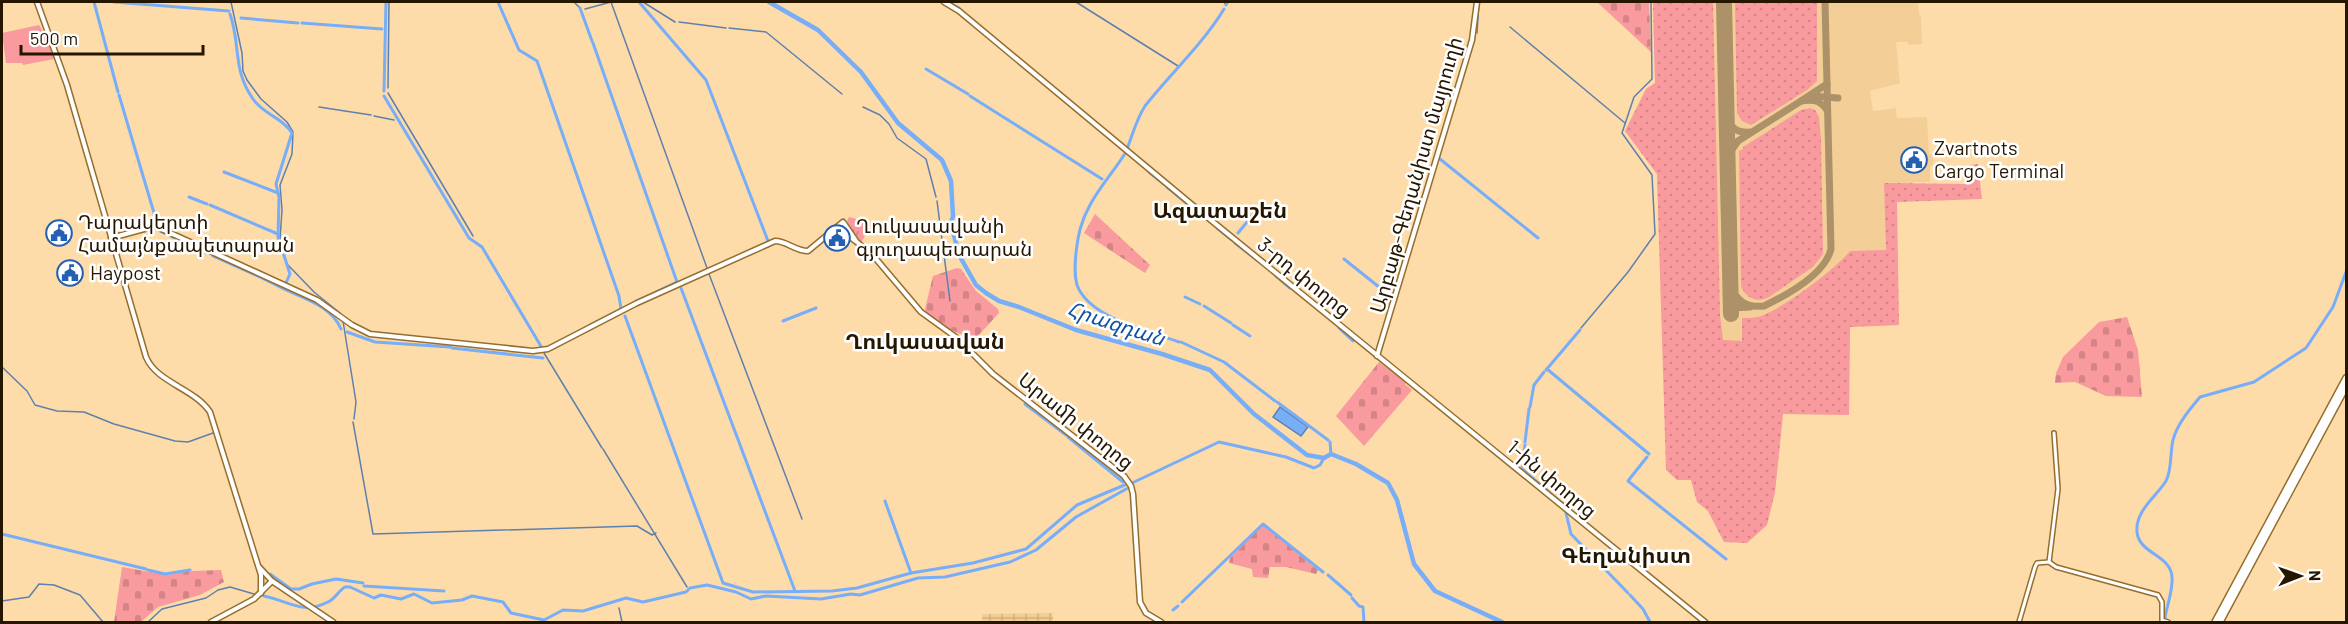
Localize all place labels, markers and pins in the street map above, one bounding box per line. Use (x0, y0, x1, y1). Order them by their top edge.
place label: Zvartnots Cargo Terminal (1934, 135, 2064, 182)
public building icon: Zvartnots Cargo Terminal (1899, 145, 1929, 175)
place label: Դարակերտի Համայնքապետարան (78, 209, 295, 257)
place label: Ղուկասավանի գյուղապետարան (856, 213, 1032, 261)
public building icon: Դարակերտի Համայնքապետարան (44, 218, 74, 248)
public building icon: Ղուկասավանի գյուղապետարան (822, 223, 852, 253)
public building icon: Haypost (55, 258, 85, 288)
place label: Haypost (90, 260, 161, 284)

